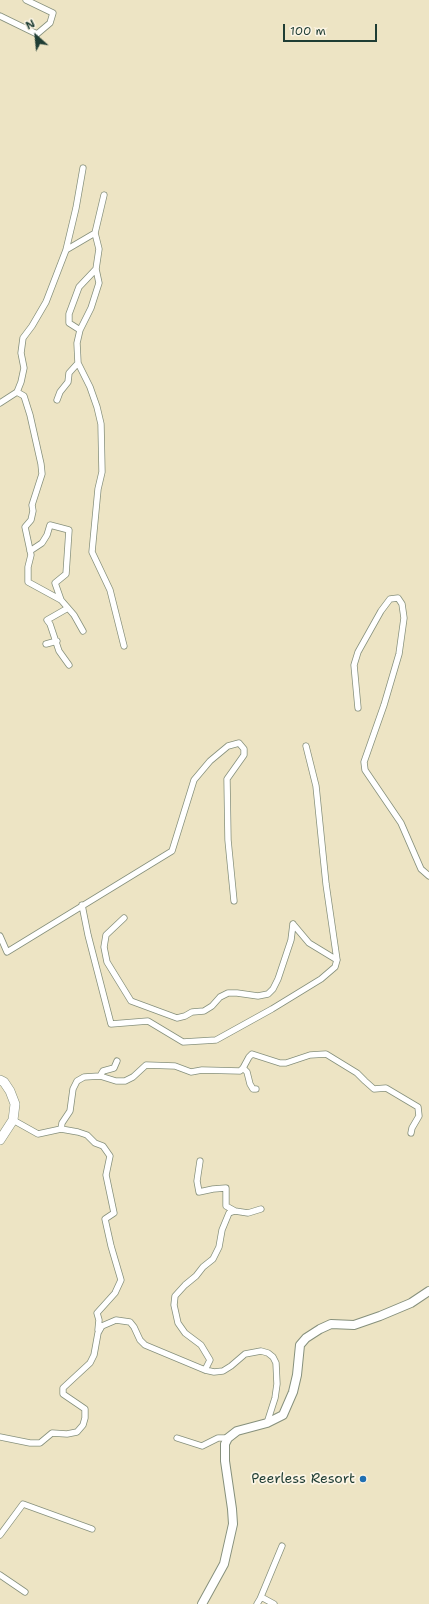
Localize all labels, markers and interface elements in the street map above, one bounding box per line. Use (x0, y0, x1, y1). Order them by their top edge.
north arrow (16, 16, 56, 56)
text: N (23, 16, 38, 34)
scale bar (285, 16, 379, 42)
text: 100 m (290, 23, 326, 39)
place label: Peerless Resort (251, 1471, 355, 1487)
marker: Peerless Resort (358, 1474, 368, 1484)

